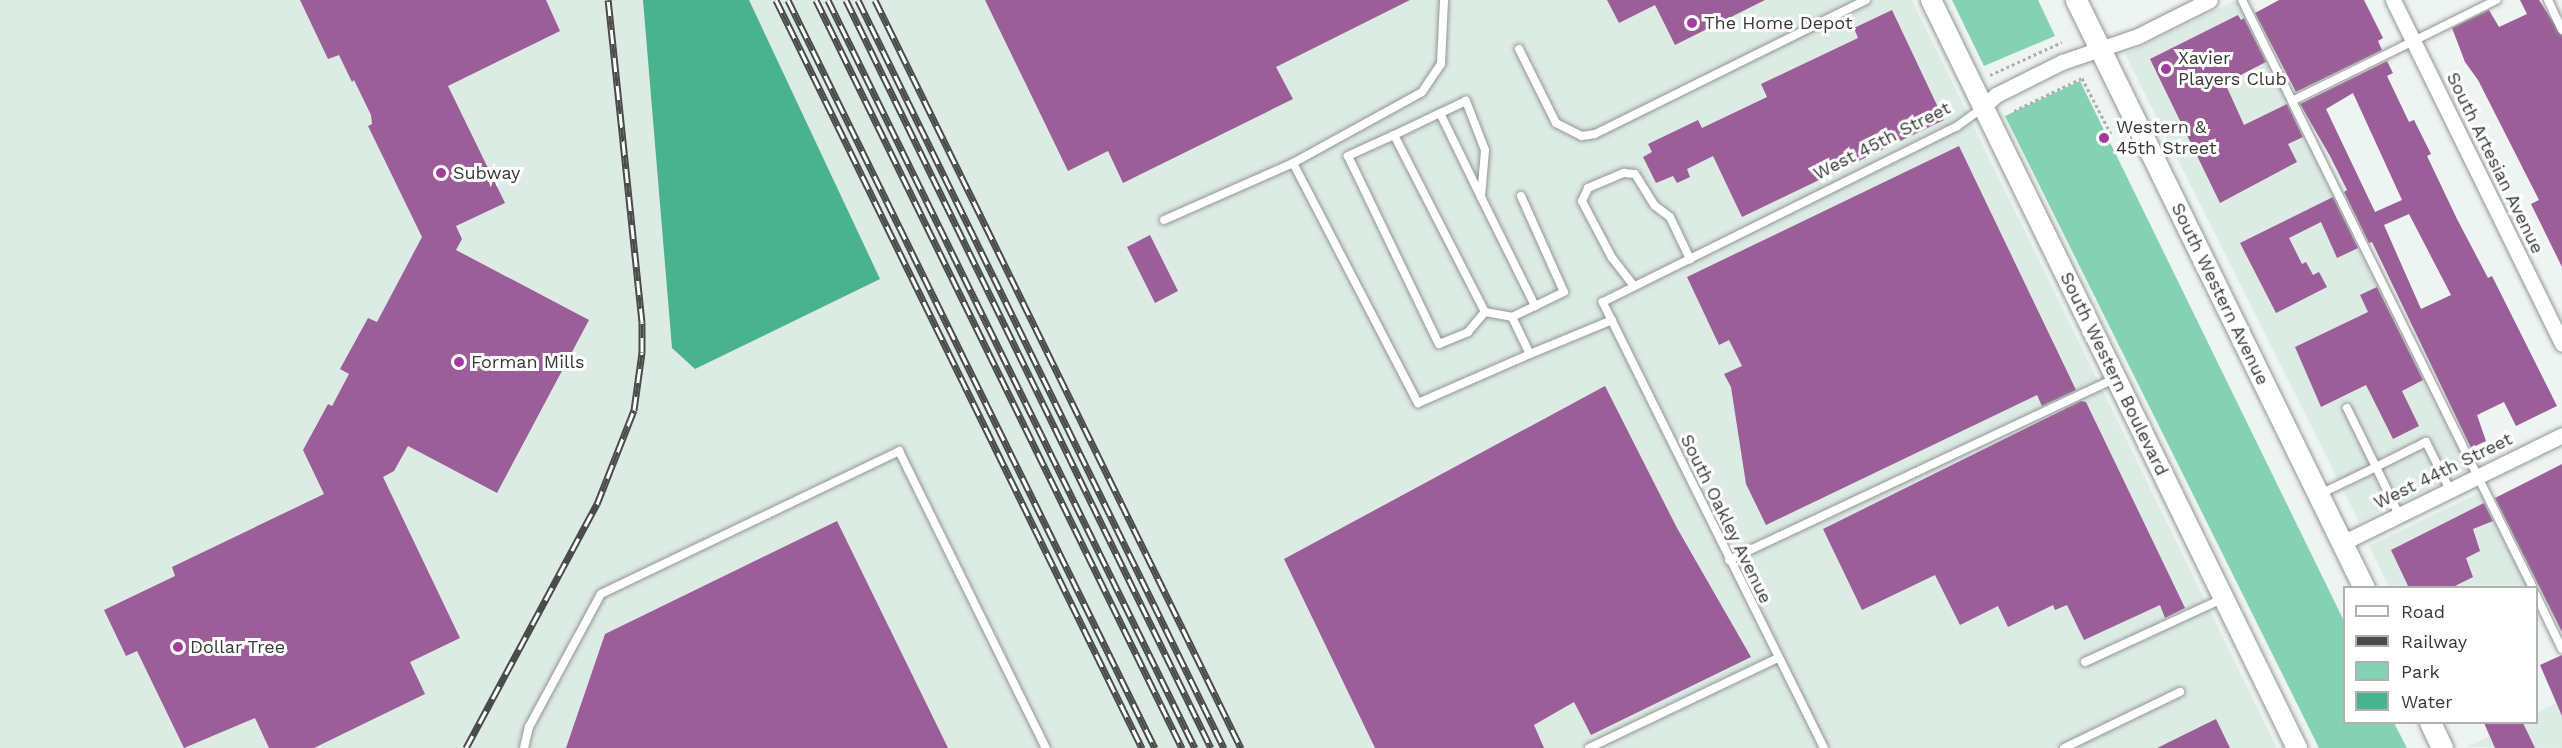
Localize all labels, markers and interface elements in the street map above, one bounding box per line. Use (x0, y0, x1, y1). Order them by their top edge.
place label: The Home Depot (1704, 12, 1853, 34)
marker: The Home Depot (1685, 16, 1699, 30)
place label: Xavier Players Club (2178, 48, 2287, 90)
marker: Xavier Players Club (2159, 62, 2173, 76)
street label: South Artesian Avenue (2441, 68, 2549, 258)
street label: West 45th Street (1810, 97, 1954, 185)
place label: Western & 45th Street (2116, 117, 2216, 160)
marker: Western & 45th Street (2097, 131, 2111, 145)
place label: Subway (453, 162, 520, 184)
marker: Subway (434, 166, 448, 180)
street label: South Western Avenue (2166, 199, 2274, 389)
street label: South Western Boulevard (2055, 268, 2173, 480)
place label: Forman Mills (471, 351, 584, 373)
marker: Forman Mills (452, 355, 466, 369)
street label: West 44th Street (2370, 428, 2516, 514)
street label: South Oakley Avenue (1675, 430, 1777, 608)
legend (2343, 586, 2538, 724)
text: Road (2401, 601, 2445, 622)
text: Railway (2401, 631, 2467, 652)
place label: Dollar Tree (190, 636, 286, 658)
marker: Dollar Tree (171, 640, 185, 654)
text: Park (2401, 661, 2440, 682)
text: Water (2401, 691, 2453, 712)

